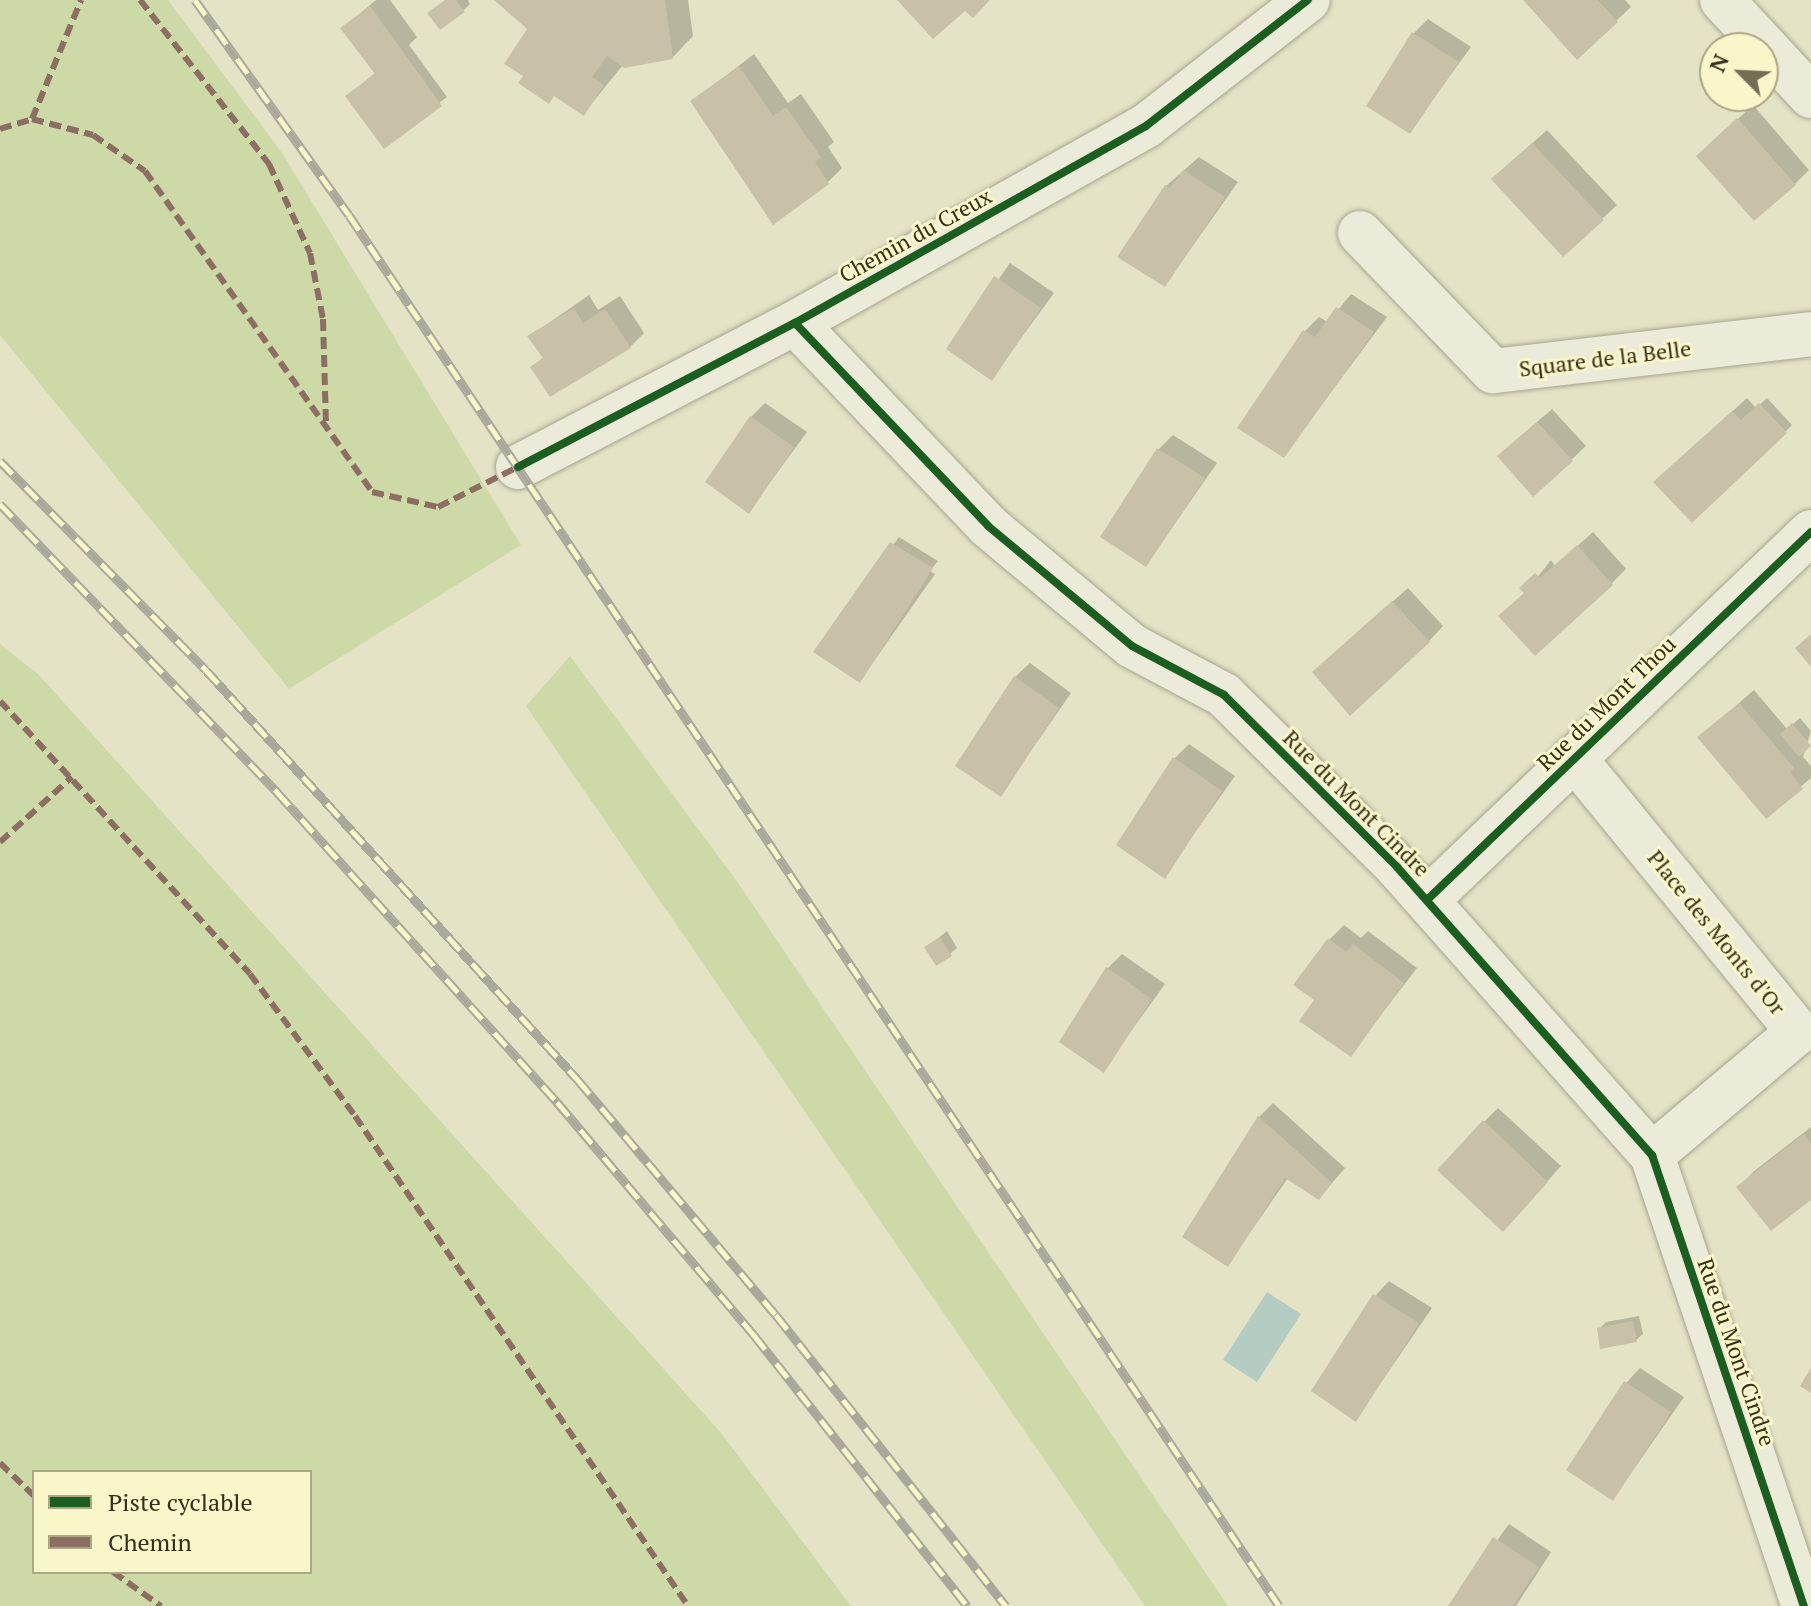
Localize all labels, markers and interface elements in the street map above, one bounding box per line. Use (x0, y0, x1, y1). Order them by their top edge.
north arrow (1699, 32, 1779, 112)
text: N (1702, 49, 1735, 76)
street label: Chemin du Creux (834, 182, 996, 288)
street label: Square de la Belle (1518, 334, 1692, 382)
street label: Rue du Mont Thou (1531, 630, 1681, 776)
street label: Rue du Mont Cindre (1278, 724, 1436, 882)
street label: Place des Monts d'Or (1643, 844, 1791, 1020)
street label: Rue du Mont Cindre (1693, 1255, 1781, 1449)
legend (32, 1470, 312, 1574)
text: Piste cyclable (108, 1486, 253, 1518)
text: Chemin (108, 1526, 192, 1558)

